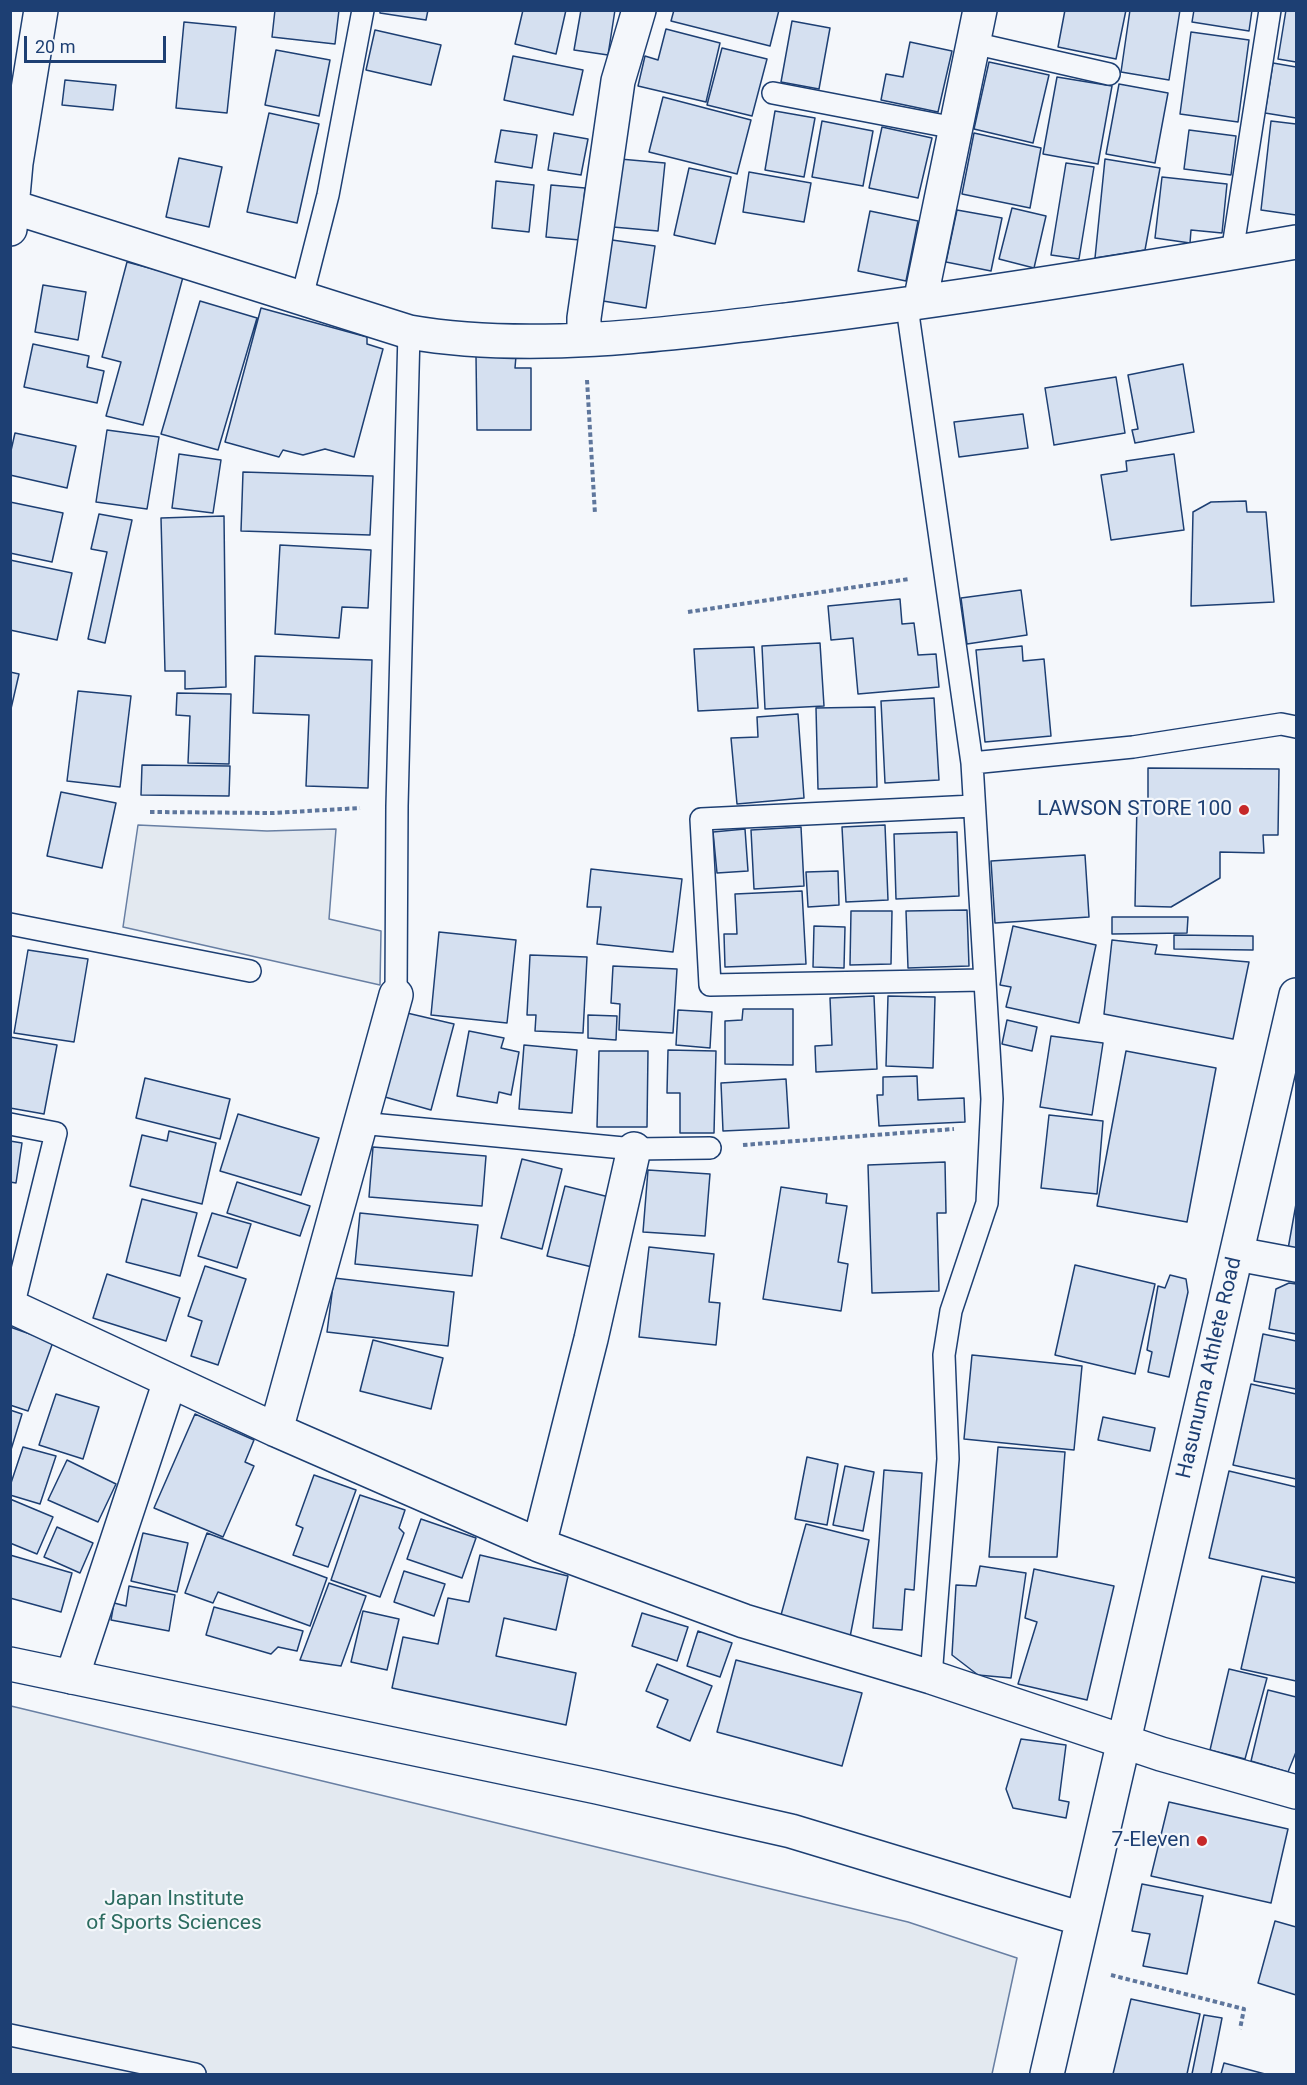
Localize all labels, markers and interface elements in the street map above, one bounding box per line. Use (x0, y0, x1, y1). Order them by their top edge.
scale bar (27, 24, 170, 62)
text: 20 m (35, 36, 75, 57)
place label: LAWSON STORE 100 (1037, 797, 1232, 823)
marker: LAWSON STORE 100 (1237, 803, 1251, 817)
street label: Hasunuma Athlete Road (1172, 1255, 1248, 1481)
place label: 7-Eleven (1112, 1828, 1190, 1854)
marker: 7-Eleven (1195, 1834, 1209, 1848)
park label: Japan Institute of Sports Sciences (86, 1887, 262, 1937)

